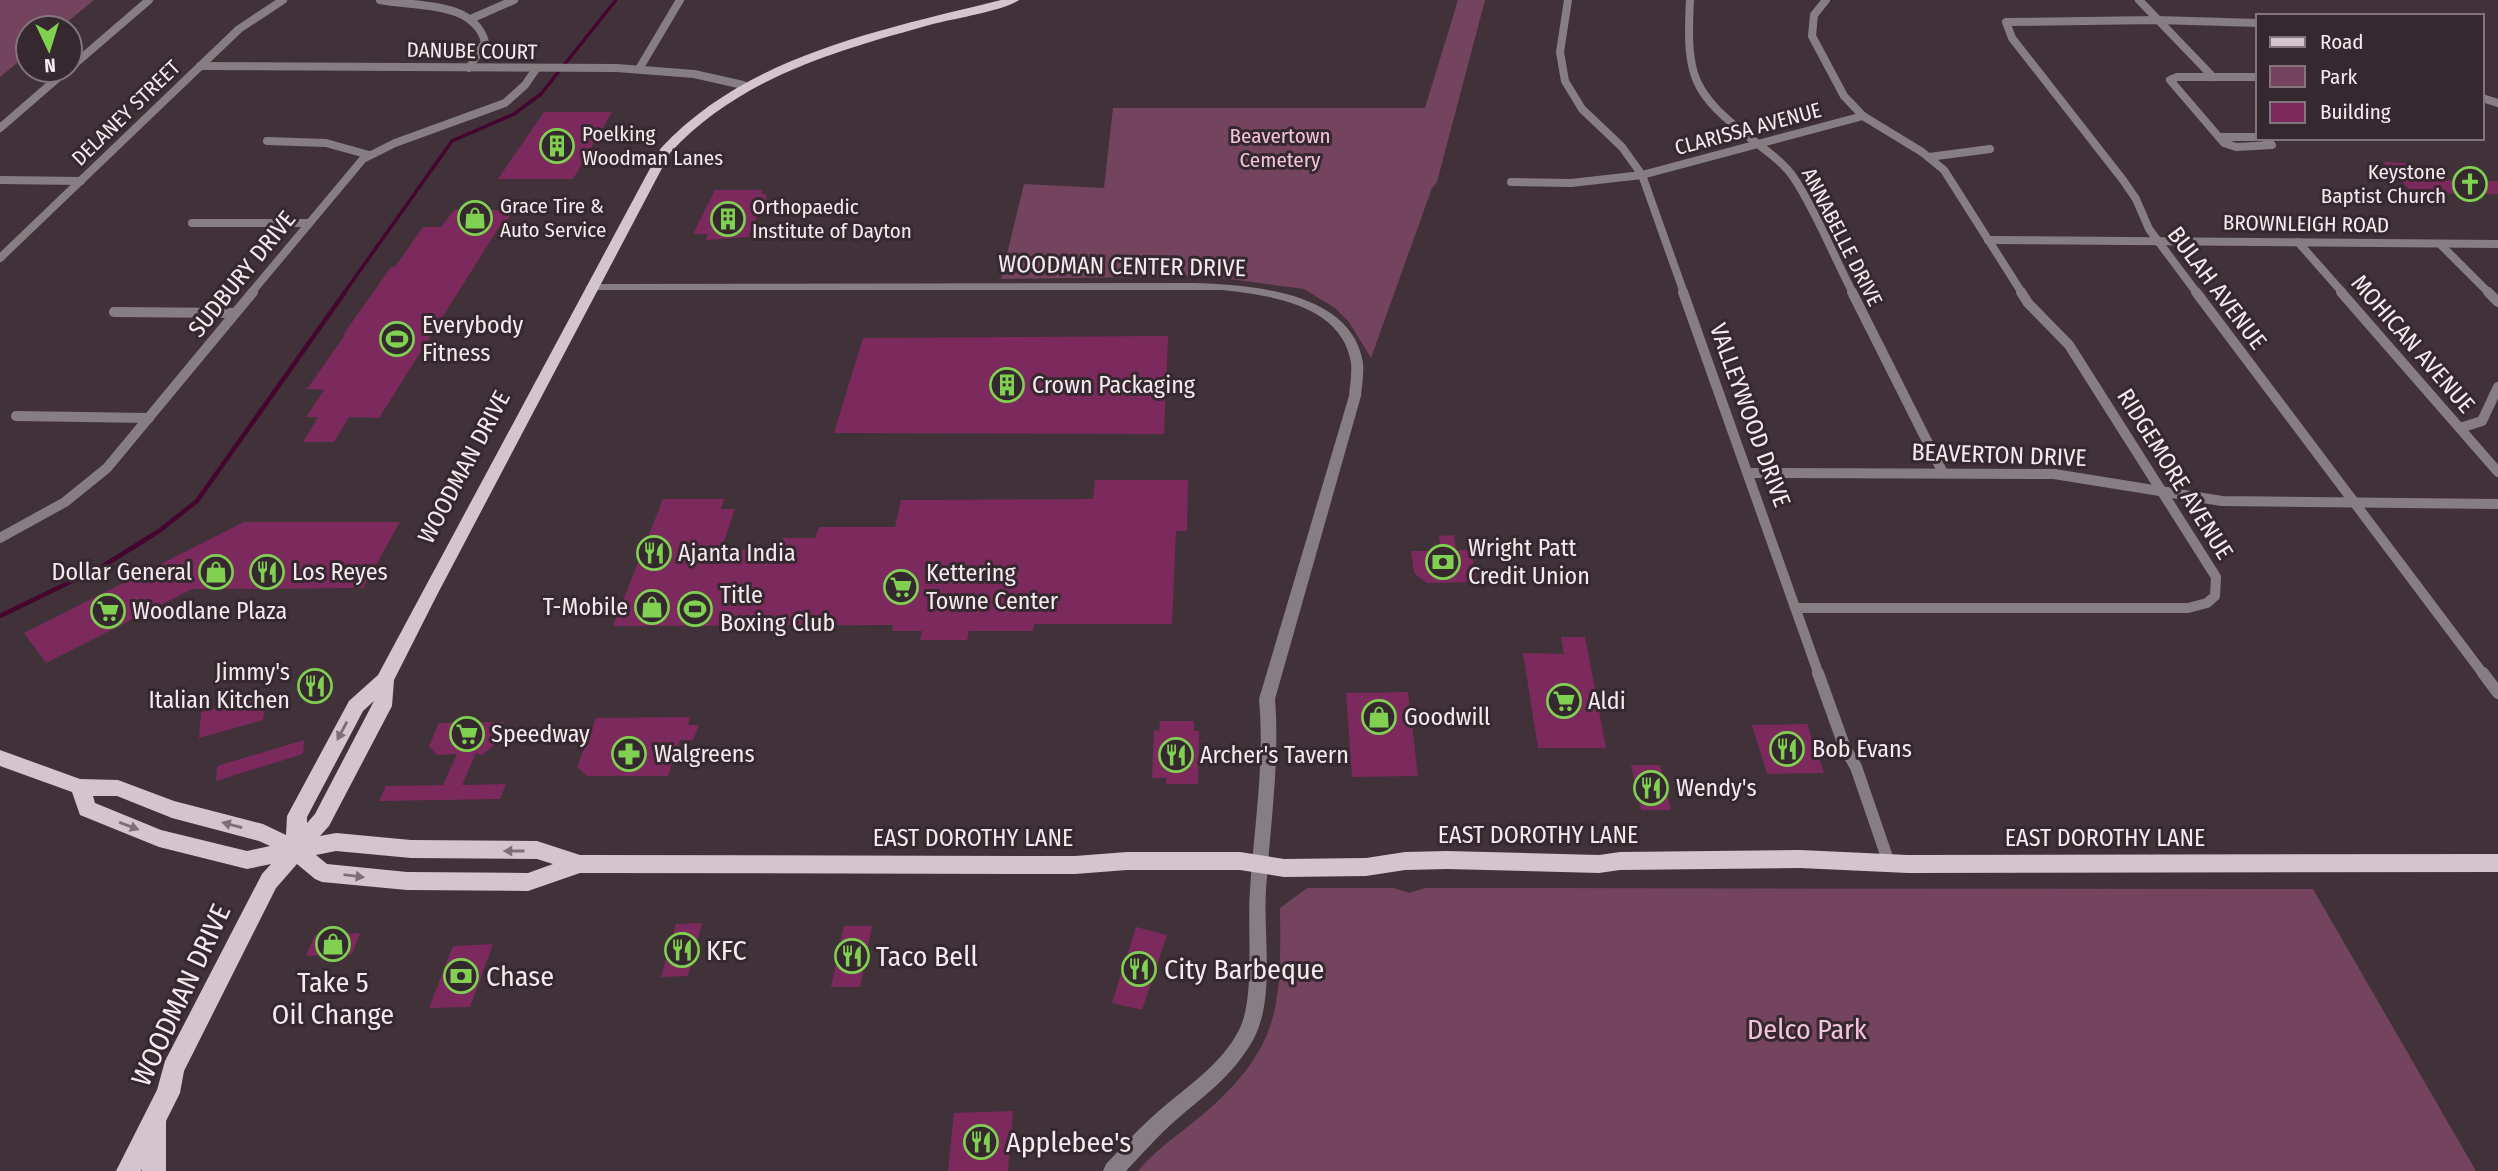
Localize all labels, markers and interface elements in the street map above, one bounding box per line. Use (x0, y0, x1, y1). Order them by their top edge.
north arrow (14, 14, 84, 84)
legend (2256, 14, 2484, 140)
text: Road (2320, 29, 2364, 55)
street label: DANUBE COURT (406, 37, 538, 65)
text: N (44, 54, 57, 77)
street label: DELANEY STREET (66, 55, 186, 171)
text: Park (2320, 64, 2358, 90)
street label: CLARISSA AVENUE (1672, 97, 1824, 161)
text: Building (2320, 99, 2391, 125)
place label: Poelking Woodman Lanes (582, 121, 723, 171)
park label: Beavertown Cemetery (1229, 123, 1331, 173)
building icon: Poelking Woodman Lanes (538, 127, 576, 165)
place label: Keystone Baptist Church (2321, 159, 2446, 209)
street label: ANNABELLE DRIVE (1796, 163, 1888, 311)
church icon: Keystone Baptist Church (2451, 165, 2489, 203)
place label: Grace Tire & Auto Service (500, 193, 606, 243)
place label: Orthopaedic Institute of Dayton (752, 194, 912, 244)
shop icon: Grace Tire & Auto Service (456, 199, 494, 237)
building icon: Orthopaedic Institute of Dayton (709, 200, 747, 238)
street label: SUDBURY DRIVE (183, 205, 301, 343)
street label: BROWNLEIGH ROAD (2223, 210, 2389, 238)
street label: BULAH AVENUE (2162, 221, 2272, 355)
street label: WOODMAN CENTER DRIVE (998, 250, 1246, 282)
street label: MOHICAN AVENUE (2346, 269, 2480, 419)
place label: Everybody Fitness (422, 311, 524, 367)
street label: VALLEYWOOD DRIVE (1704, 319, 1796, 511)
sports icon: Everybody Fitness (378, 320, 416, 358)
building icon: Crown Packaging (988, 366, 1026, 404)
place label: Crown Packaging (1032, 371, 1196, 399)
street label: RIDGEMORE AVENUE (2111, 384, 2239, 564)
street label: WOODMAN DRIVE (412, 386, 516, 548)
street label: BEAVERTON DRIVE (1911, 438, 2087, 472)
restaurant icon: Ajanta India (635, 534, 673, 572)
place label: Wright Patt Credit Union (1468, 534, 1590, 590)
place label: Ajanta India (678, 539, 796, 567)
bank icon: Wright Patt Credit Union (1424, 543, 1462, 581)
shop icon: Dollar General (197, 553, 235, 591)
restaurant icon: Los Reyes (248, 553, 286, 591)
place label: Dollar General (52, 558, 192, 586)
place label: Los Reyes (292, 558, 388, 586)
place label: Kettering Towne Center (926, 559, 1059, 615)
supermarket icon: Kettering Towne Center (882, 568, 920, 606)
place label: Title Boxing Club (720, 581, 835, 637)
shop icon: T-Mobile (633, 588, 671, 626)
sports icon: Title Boxing Club (676, 590, 714, 628)
supermarket icon: Woodlane Plaza (89, 592, 127, 630)
place label: T-Mobile (543, 593, 628, 621)
place label: Woodlane Plaza (132, 597, 287, 625)
place label: Jimmy's Italian Kitchen (148, 658, 290, 714)
restaurant icon: Jimmy's Italian Kitchen (296, 667, 334, 705)
supermarket icon: Aldi (1545, 682, 1583, 720)
place label: Aldi (1588, 687, 1626, 715)
shop icon: Goodwill (1360, 698, 1398, 736)
place label: Goodwill (1404, 703, 1490, 731)
supermarket icon: Speedway (448, 715, 486, 753)
place label: Speedway (491, 720, 590, 748)
one-way arrow (336, 722, 348, 741)
restaurant icon: Bob Evans (1768, 730, 1806, 768)
pharmacy icon: Walgreens (610, 735, 648, 773)
place label: Bob Evans (1812, 735, 1912, 763)
restaurant icon: Archer's Tavern (1157, 736, 1195, 774)
place label: Walgreens (654, 740, 755, 768)
place label: Archer's Tavern (1200, 741, 1349, 769)
restaurant icon: Wendy's (1632, 769, 1670, 807)
place label: Wendy's (1676, 774, 1757, 802)
one-way arrow (220, 819, 242, 830)
one-way arrow (118, 820, 139, 831)
street label: EAST DOROTHY LANE (1438, 821, 1638, 849)
street label: EAST DOROTHY LANE (873, 824, 1073, 852)
street label: EAST DOROTHY LANE (2005, 824, 2205, 852)
one-way arrow (502, 845, 524, 857)
one-way arrow (343, 871, 365, 882)
street label: WOODMAN DRIVE (124, 899, 238, 1091)
shop icon: Take 5 Oil Change (314, 925, 352, 963)
restaurant icon: KFC (663, 931, 701, 969)
place label: KFC (706, 934, 747, 967)
restaurant icon: Taco Bell (833, 937, 871, 975)
place label: Taco Bell (876, 940, 978, 973)
restaurant icon: City Barbeque (1120, 950, 1158, 988)
place label: City Barbeque (1164, 953, 1324, 986)
bank icon: Chase (442, 957, 480, 995)
place label: Chase (486, 960, 554, 993)
place label: Take 5 Oil Change (272, 966, 394, 1031)
park label: Delco Park (1747, 1013, 1868, 1046)
restaurant icon: Applebee's (962, 1123, 1000, 1161)
place label: Applebee's (1006, 1126, 1131, 1159)

